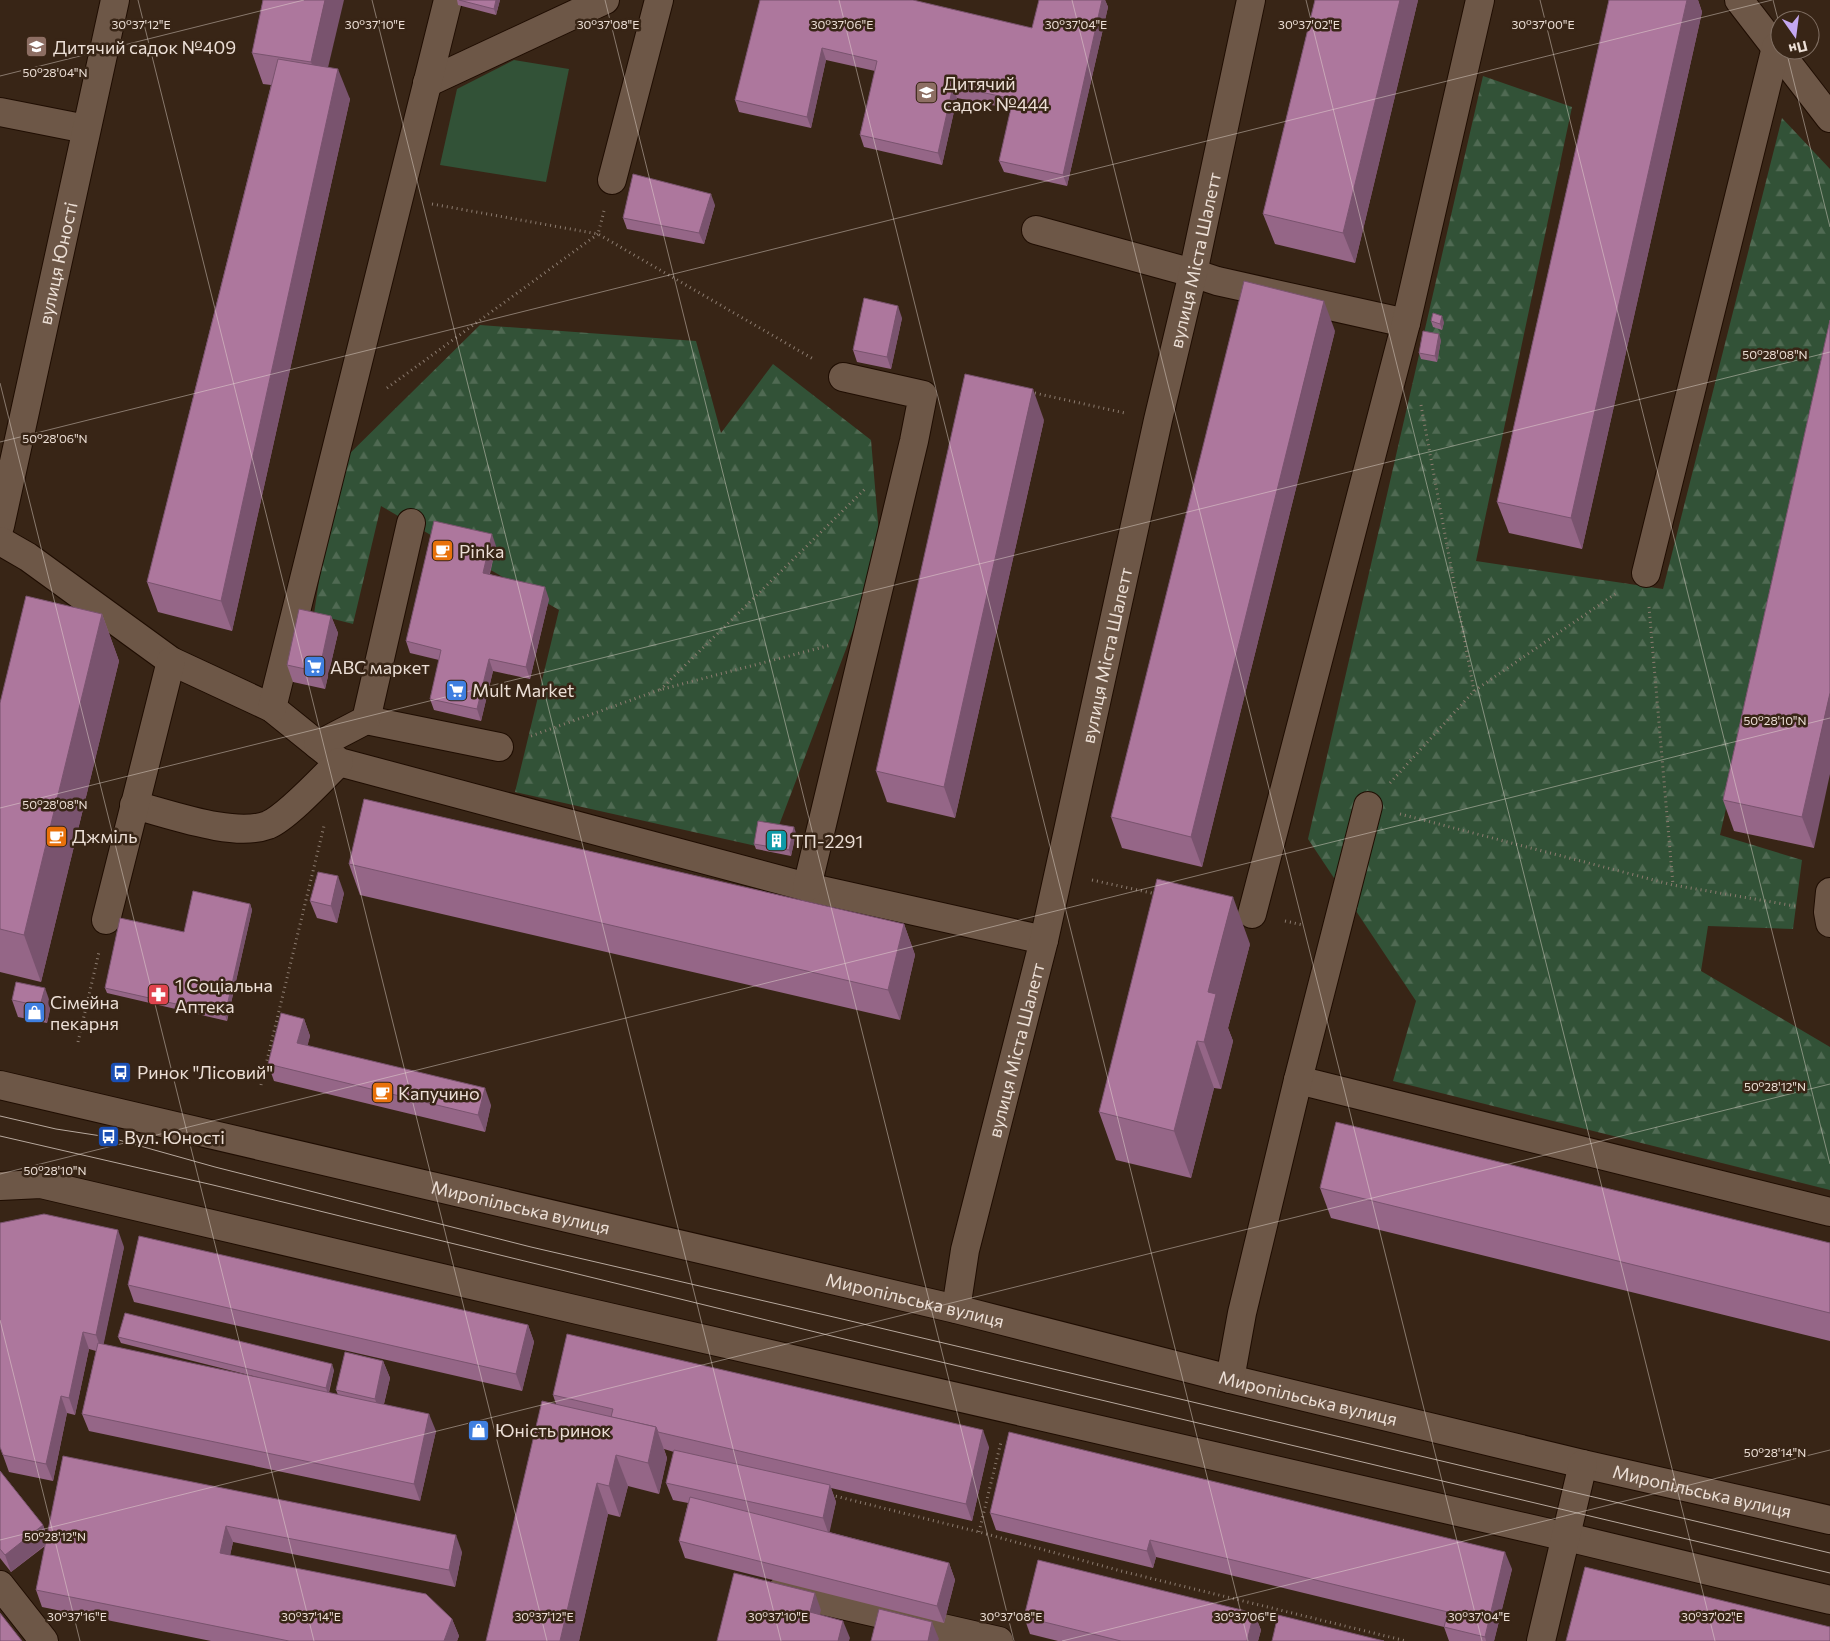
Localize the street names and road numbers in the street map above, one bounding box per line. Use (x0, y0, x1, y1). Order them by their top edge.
street label: вулиця Міста Шалетт (1165, 170, 1225, 350)
street label: вулиця Юності (33, 200, 82, 327)
street label: вулиця Міста Шалетт (1076, 565, 1136, 745)
street label: вулиця Міста Шалетт (983, 960, 1049, 1140)
street label: Миропільська вулиця (429, 1175, 612, 1239)
street label: Миропільська вулиця (824, 1268, 1007, 1332)
street label: Миропільська вулиця (1216, 1366, 1400, 1430)
street label: Миропільська вулиця (1611, 1460, 1794, 1522)

